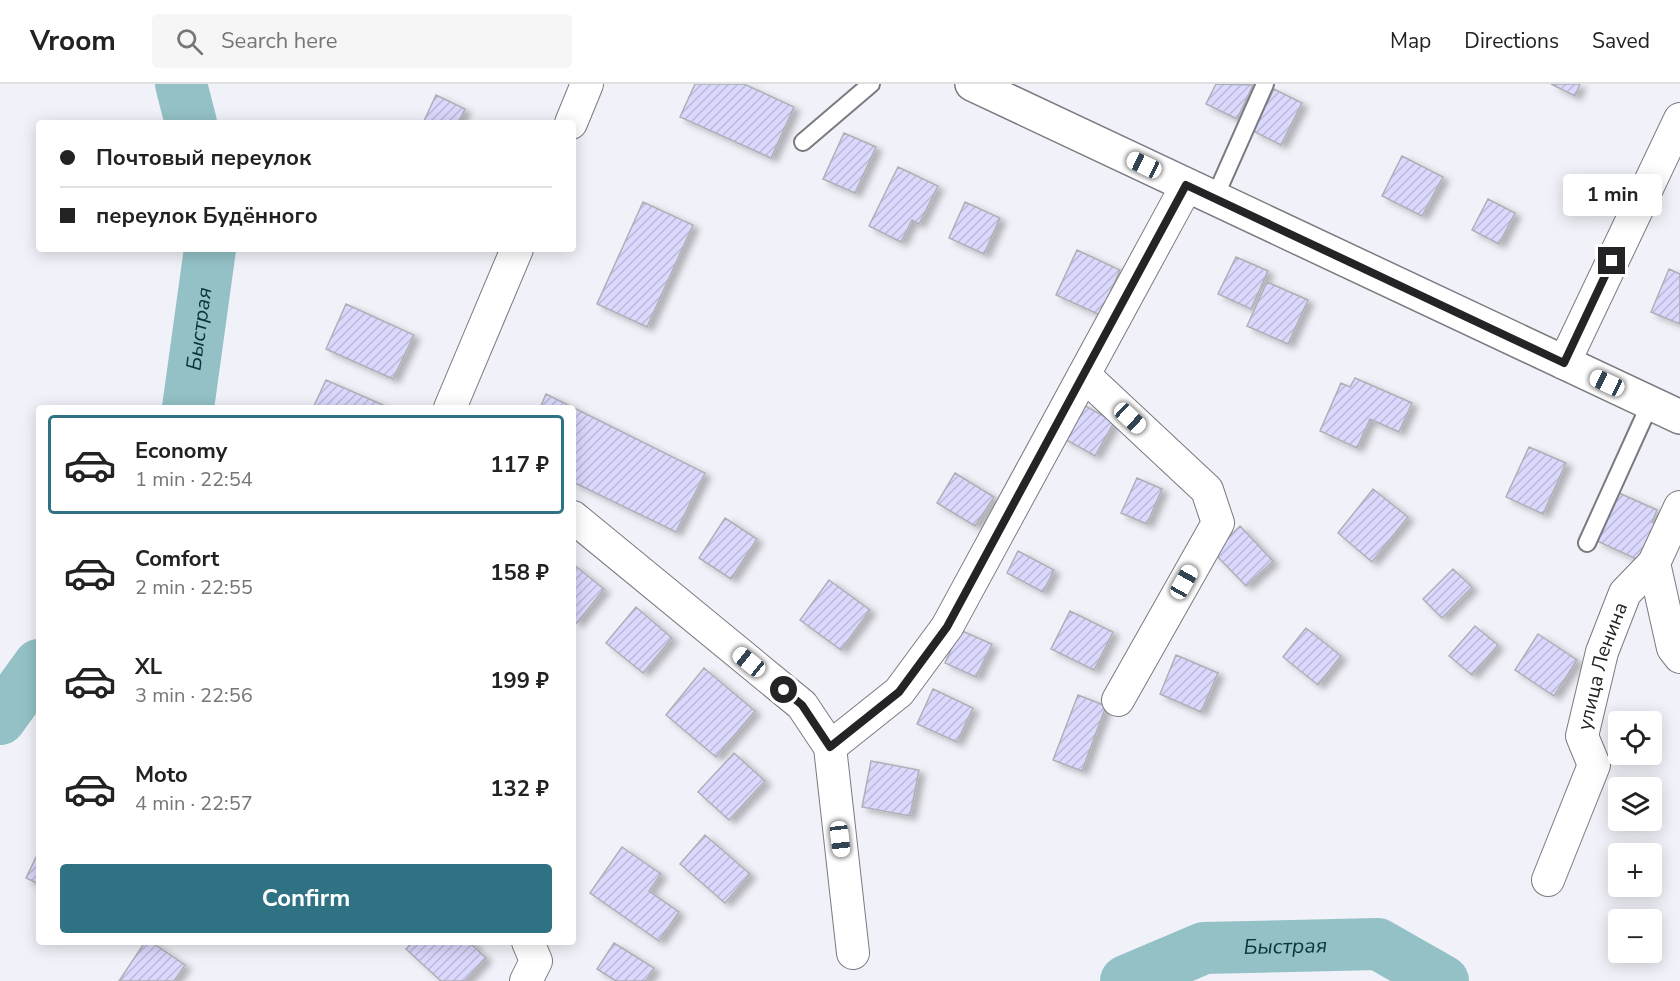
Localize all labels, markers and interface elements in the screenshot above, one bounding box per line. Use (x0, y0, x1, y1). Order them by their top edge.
search box (152, 14, 572, 68)
text: Vroom (30, 22, 116, 60)
icon: search (173, 25, 206, 58)
text: Search here (221, 26, 338, 56)
text: Map (1390, 27, 1431, 55)
text: Directions (1464, 27, 1559, 55)
text: Saved (1592, 27, 1650, 55)
text: Почтовый переулок (96, 143, 311, 173)
car (1124, 149, 1164, 181)
callout: 1 min (1562, 174, 1662, 216)
text: 1 min (1587, 181, 1638, 208)
text: переулок Будённого (96, 201, 318, 231)
route end (1598, 247, 1625, 274)
water label: Быстрая (179, 285, 219, 372)
car (1587, 367, 1627, 399)
car (1111, 399, 1149, 437)
text: Economy (135, 436, 227, 466)
icon: car (63, 438, 117, 492)
text: 117 ₽ (490, 450, 549, 480)
text: 1 min · 22:54 (135, 466, 253, 493)
text: Comfort (135, 544, 219, 574)
icon: car (63, 546, 117, 600)
text: 158 ₽ (490, 558, 549, 588)
car (1167, 562, 1201, 602)
text: 2 min · 22:55 (135, 574, 253, 601)
street label: улица Ленина (1571, 598, 1634, 733)
car (729, 644, 769, 680)
text: XL (135, 652, 162, 682)
icon: car (63, 654, 117, 708)
text: 199 ₽ (490, 666, 549, 696)
route start (770, 676, 797, 703)
text: 3 min · 22:56 (135, 682, 253, 709)
map controls (1608, 711, 1662, 963)
button: locate (1608, 711, 1662, 765)
text: Moto (135, 760, 188, 790)
icon: car (63, 762, 117, 816)
text: 132 ₽ (490, 774, 549, 804)
button: layers (1608, 777, 1662, 831)
text: 4 min · 22:57 (135, 790, 253, 817)
car (829, 820, 851, 858)
button: + (1608, 843, 1662, 897)
button: Confirm (60, 864, 552, 933)
button: − (1608, 909, 1662, 963)
water label: Быстрая (1243, 931, 1327, 961)

